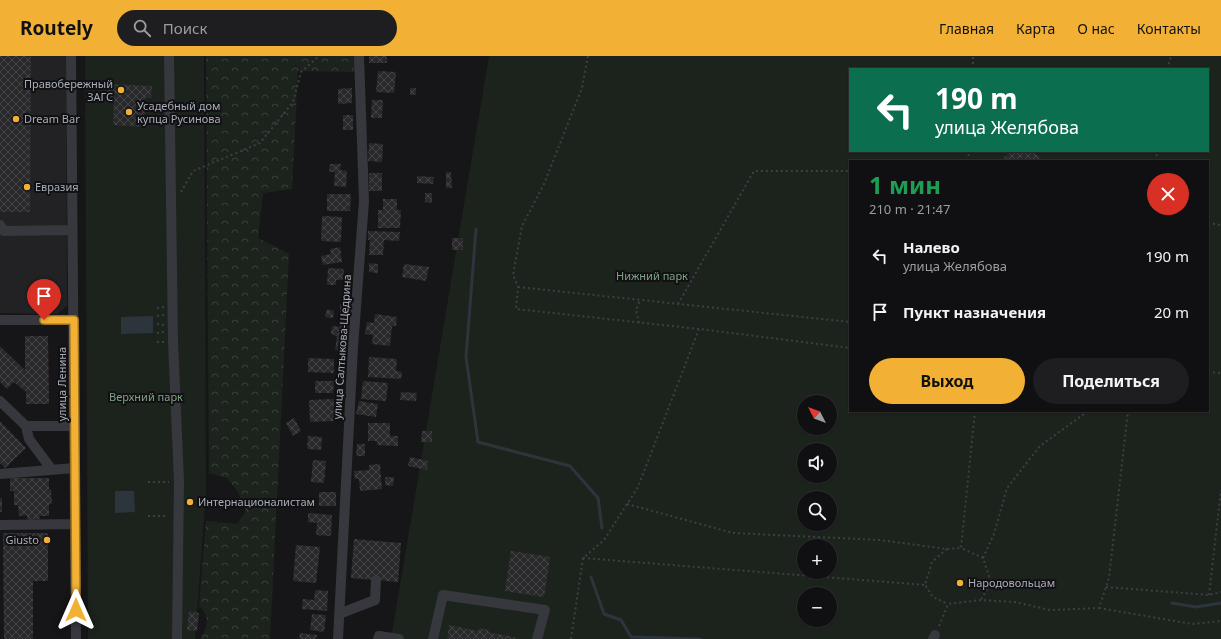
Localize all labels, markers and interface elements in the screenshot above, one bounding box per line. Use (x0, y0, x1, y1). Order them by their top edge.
search box (117, 10, 397, 46)
text: Routely (20, 15, 93, 41)
icon: search (131, 17, 153, 39)
text: Поиск (163, 18, 207, 38)
text: Главная (939, 19, 994, 38)
text: Карта (1016, 19, 1055, 38)
text: О нас (1077, 19, 1115, 38)
text: Контакты (1137, 19, 1201, 38)
place label: Правобережный ЗАГС (24, 76, 113, 104)
text: 190 m (935, 79, 1018, 117)
icon: left (869, 84, 921, 136)
marker: Правобережный ЗАГС (116, 85, 126, 95)
place label: Усадебный дом купца Русинова (137, 98, 221, 126)
marker: Усадебный дом купца Русинова (124, 107, 134, 117)
place label: Dream Bar (24, 111, 80, 126)
marker: Dream Bar (11, 114, 21, 124)
text: улица Желябова (935, 115, 1079, 139)
text: 1 мин (869, 168, 941, 201)
button: close (1147, 173, 1189, 215)
place label: Евразия (35, 179, 79, 194)
marker: Евразия (22, 182, 32, 192)
text: 210 m · 21:47 (869, 200, 950, 218)
text: Налево (903, 237, 960, 257)
icon: left (869, 245, 891, 267)
text: 190 m (1145, 246, 1189, 266)
text: улица Желябова (903, 257, 1007, 275)
park label: Нижний парк (616, 268, 688, 283)
street label: улица Салтыкова-Щедрина (329, 274, 354, 420)
pin (27, 279, 61, 320)
icon: arrive (33, 285, 55, 307)
icon: arrive (869, 301, 891, 323)
text: Пункт назначения (903, 302, 1046, 322)
text: 20 m (1154, 302, 1189, 322)
street label: улица Ленина (54, 347, 69, 421)
button: Выход (869, 358, 1025, 404)
button: Поделиться (1033, 358, 1189, 404)
park label: Верхний парк (109, 389, 183, 404)
north arrow (797, 395, 837, 435)
map controls (797, 395, 837, 627)
button: sound (797, 443, 837, 483)
button: search (797, 491, 837, 531)
place label: Интернационалистам (198, 494, 315, 509)
marker: Интернационалистам (185, 497, 195, 507)
place label: Giusto (5, 532, 39, 547)
marker: Giusto (42, 535, 52, 545)
button: + (797, 539, 837, 579)
place label: Народовольцам (968, 575, 1055, 590)
marker: Народовольцам (955, 578, 965, 588)
button: − (797, 587, 837, 627)
position arrow (55, 589, 97, 631)

